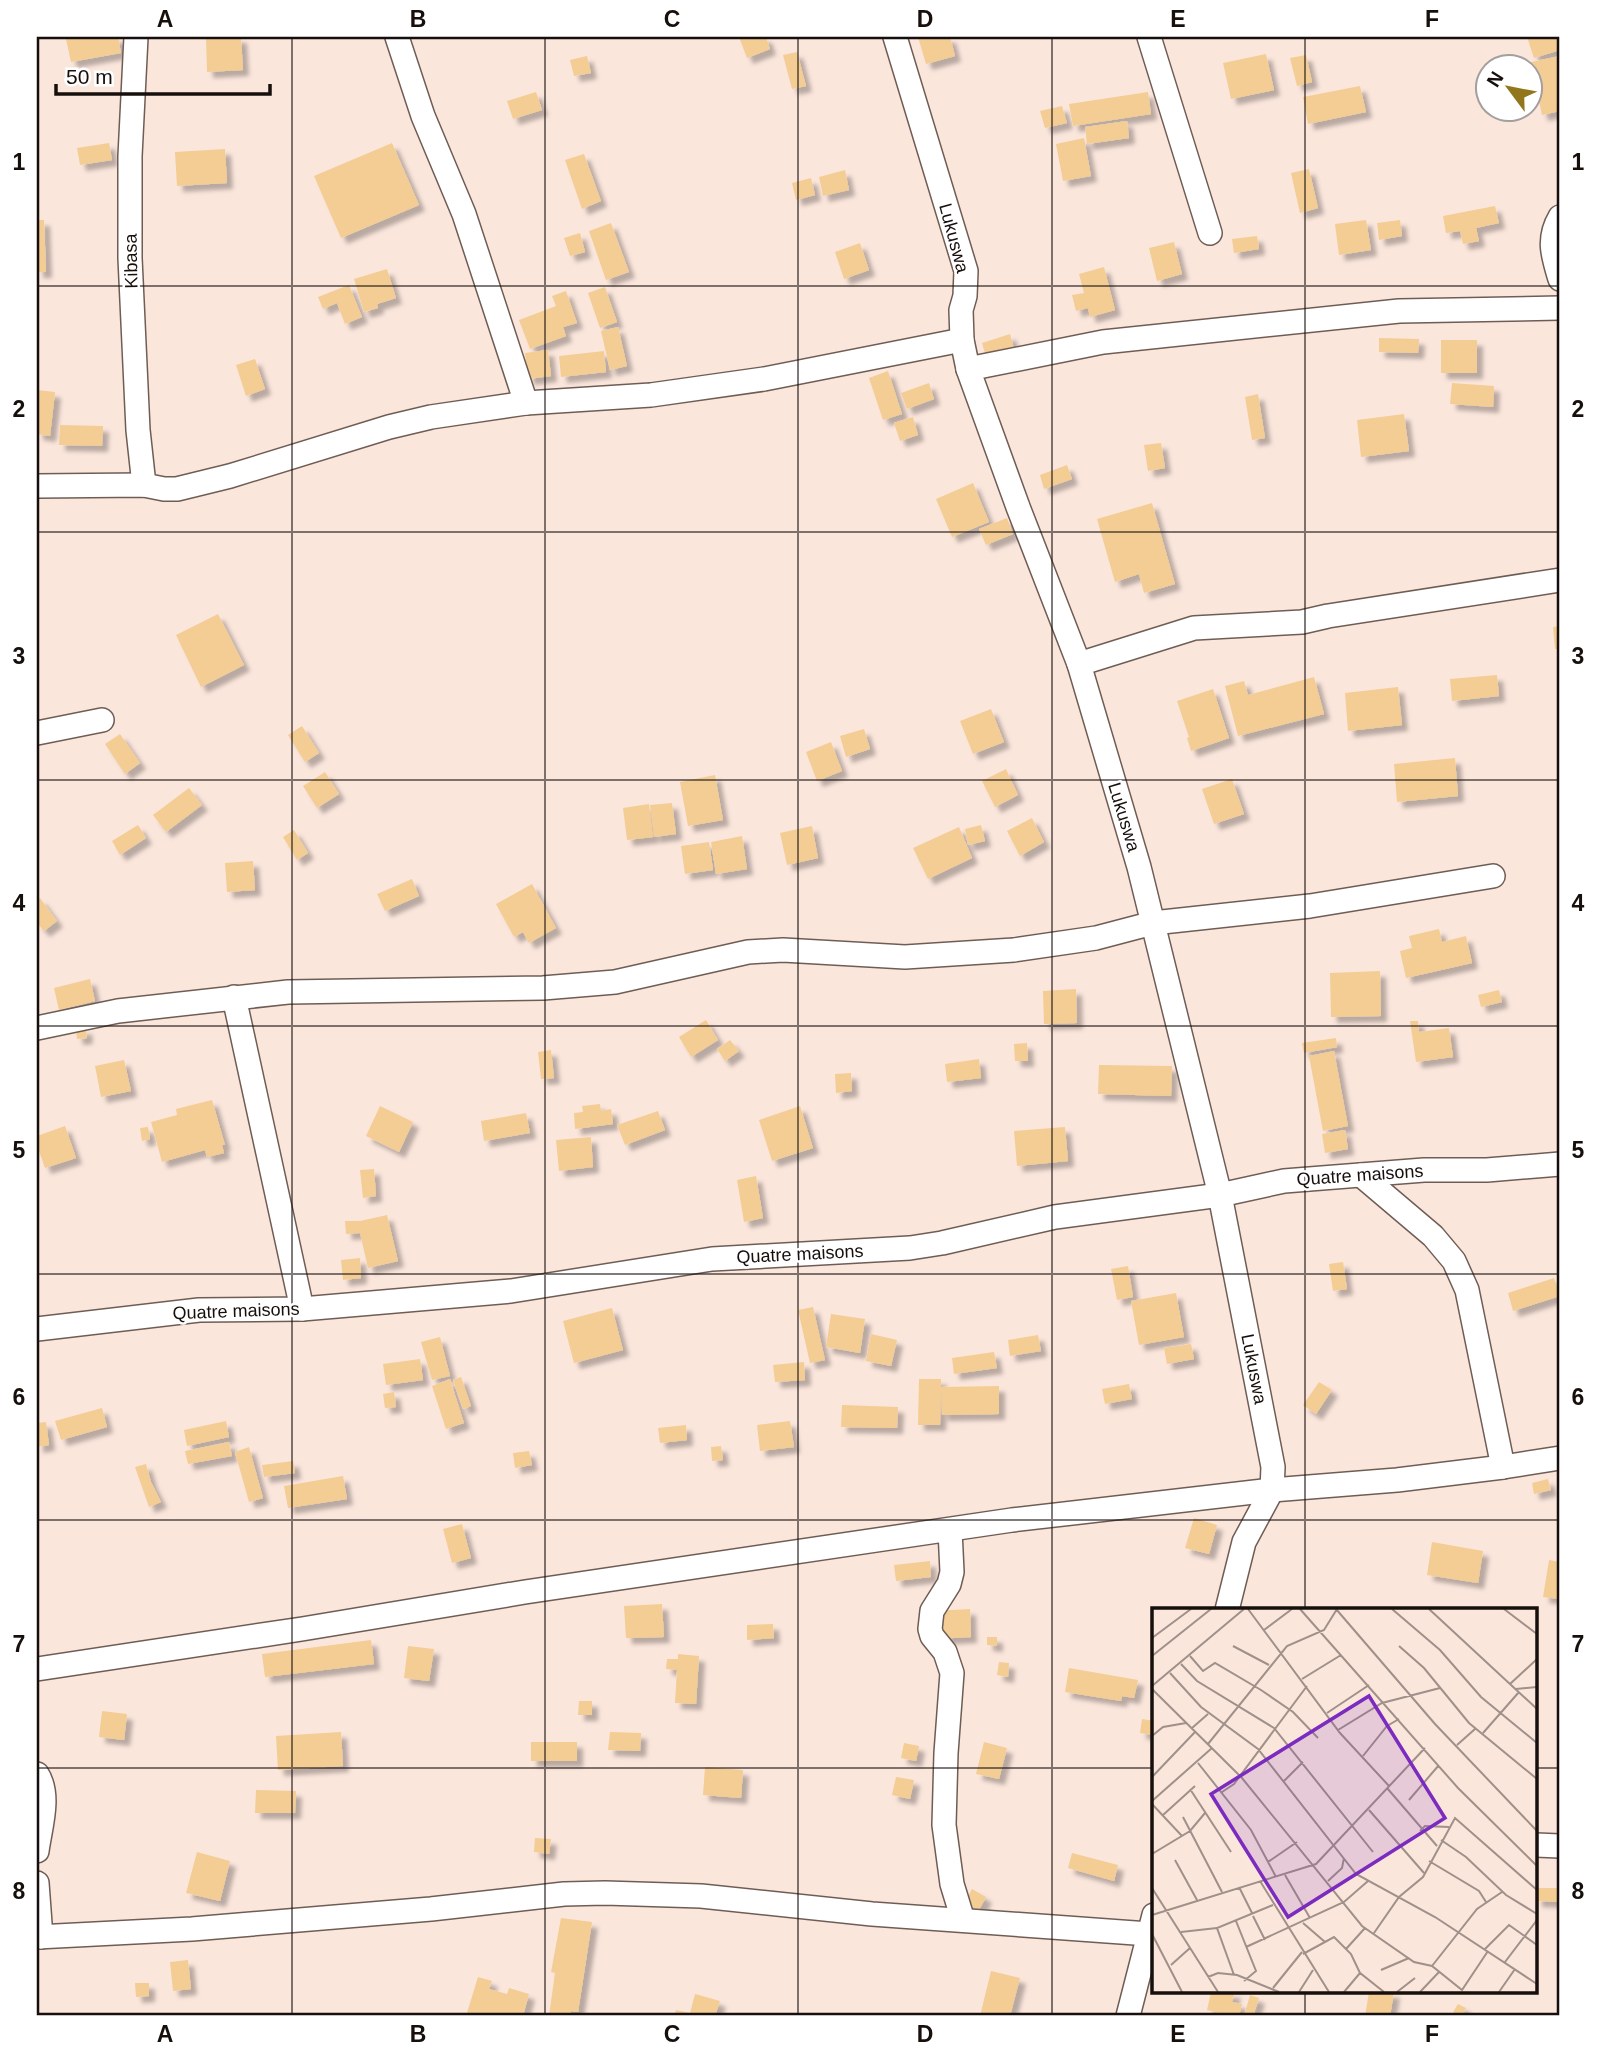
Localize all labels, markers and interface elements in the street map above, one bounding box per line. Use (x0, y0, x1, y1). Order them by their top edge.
text: A (157, 6, 173, 32)
text: B (410, 6, 426, 32)
text: C (664, 6, 680, 32)
text: D (917, 6, 933, 32)
text: E (1170, 6, 1186, 32)
text: F (1425, 6, 1439, 32)
scale bar (56, 52, 270, 96)
north arrow (1474, 52, 1544, 122)
text: 50 m (66, 65, 113, 88)
text: N (1482, 68, 1508, 91)
text: 1 (13, 149, 26, 175)
text: 1 (1572, 149, 1585, 175)
street label: Lukuswa (935, 201, 973, 276)
street label: Kibasa (121, 232, 141, 289)
text: 2 (13, 396, 25, 422)
text: 2 (1572, 396, 1584, 422)
text: 3 (13, 643, 25, 669)
text: 3 (1572, 643, 1584, 669)
street label: Lukuswa (1104, 780, 1144, 855)
text: 4 (13, 890, 26, 916)
text: 4 (1572, 890, 1585, 916)
text: 5 (13, 1137, 26, 1163)
text: 5 (1572, 1137, 1585, 1163)
street label: Quatre maisons (1296, 1161, 1424, 1189)
street label: Quatre maisons (736, 1241, 864, 1267)
street label: Quatre maisons (172, 1299, 300, 1323)
street label: Lukuswa (1237, 1332, 1271, 1407)
text: 6 (13, 1384, 25, 1410)
text: 6 (1572, 1384, 1584, 1410)
inset map (1152, 1608, 1538, 1994)
text: 7 (13, 1631, 25, 1657)
text: 7 (1572, 1631, 1584, 1657)
text: 8 (13, 1878, 26, 1904)
text: 8 (1572, 1878, 1585, 1904)
text: A (157, 2021, 173, 2047)
text: B (410, 2021, 426, 2047)
text: C (664, 2021, 680, 2047)
text: D (917, 2021, 933, 2047)
text: E (1170, 2021, 1186, 2047)
text: F (1425, 2021, 1439, 2047)

